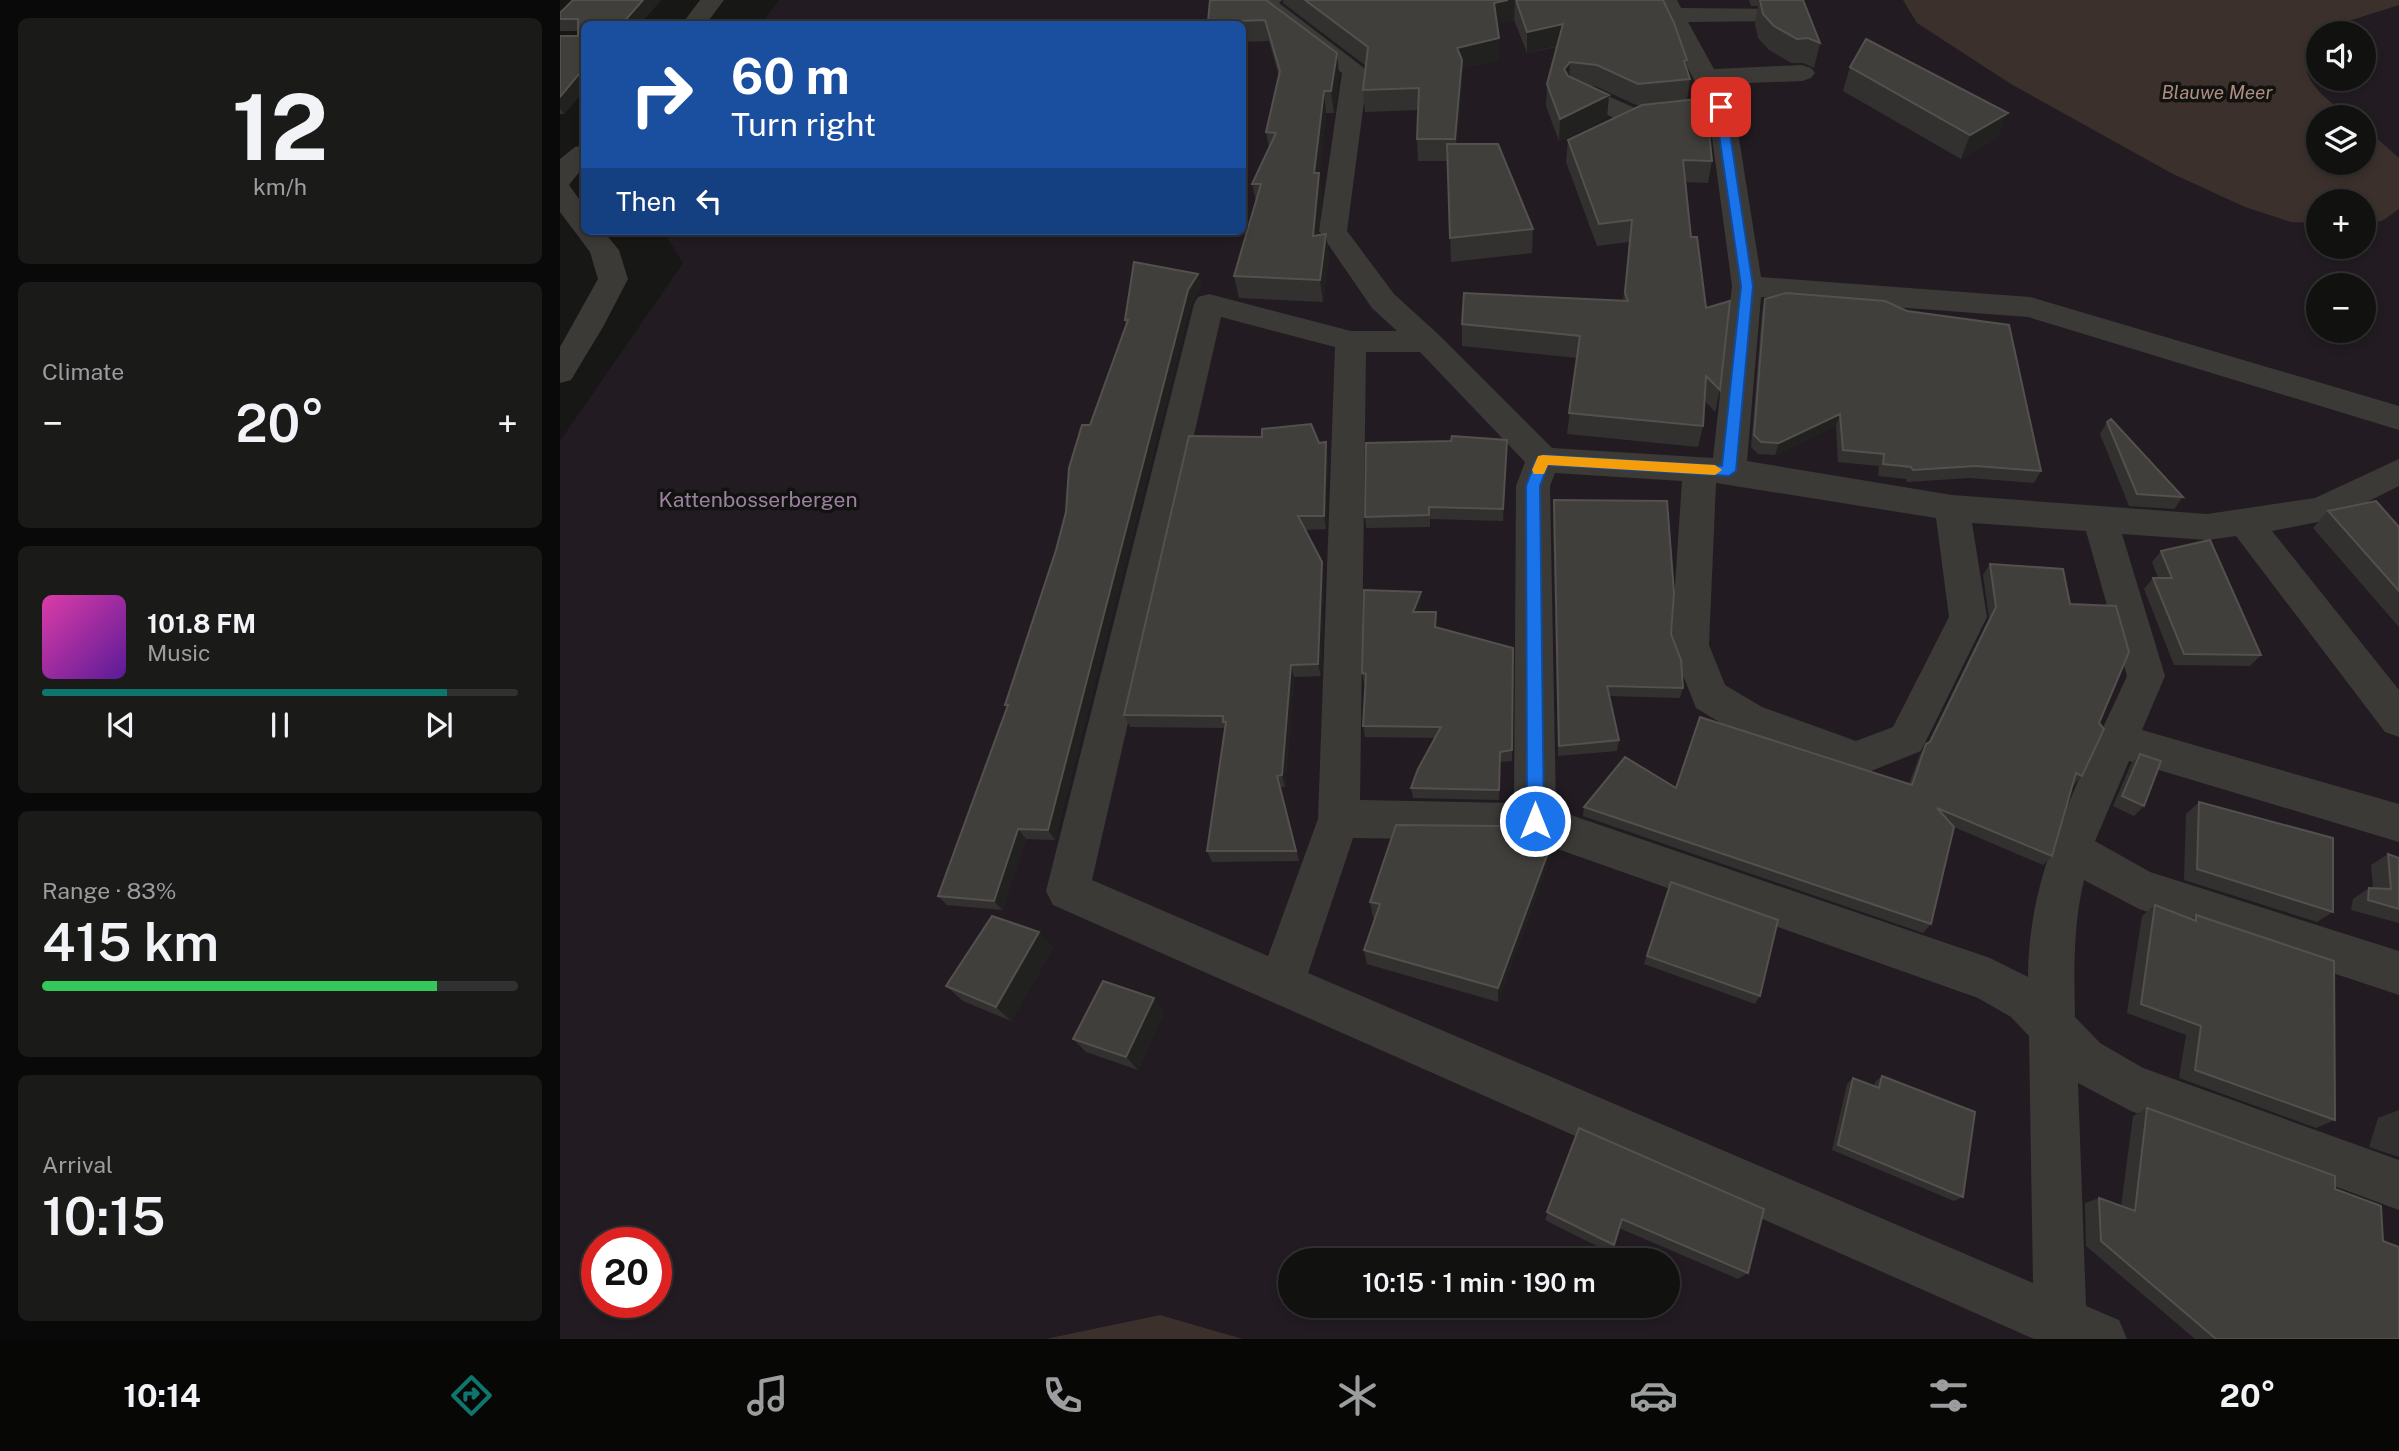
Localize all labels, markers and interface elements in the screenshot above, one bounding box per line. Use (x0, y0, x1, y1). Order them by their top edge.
map controls (2306, 21, 2376, 343)
button: sound (2306, 21, 2376, 91)
text: 60 m (731, 47, 850, 105)
icon: right (616, 49, 707, 140)
text: 12 (232, 74, 328, 180)
pin (1691, 77, 1751, 137)
water label: Blauwe Meer (2161, 81, 2273, 103)
icon: arrive (1702, 88, 1740, 126)
button: layers (2306, 105, 2376, 175)
text: Turn right (731, 106, 876, 143)
text: km/h (253, 173, 307, 200)
icon: left (690, 182, 728, 220)
text: Then (616, 186, 676, 217)
button: + (2306, 189, 2376, 259)
button: − (2306, 273, 2376, 343)
text: Climate (42, 358, 124, 385)
text: 20° (235, 393, 325, 454)
text: − (42, 401, 63, 446)
text: + (497, 401, 518, 446)
park label: Kattenbosserbergen (658, 487, 858, 512)
text: 101.8 FM (147, 608, 256, 639)
text: Music (147, 639, 211, 666)
icon: previous (102, 706, 140, 744)
icon: pause (261, 706, 299, 744)
icon: next (420, 706, 458, 744)
position arrow (1498, 784, 1572, 858)
text: Range · 83% (42, 877, 176, 904)
text: 415 km (42, 912, 219, 973)
text: Arrival (42, 1151, 113, 1178)
text: 10:15 (42, 1186, 166, 1247)
speed limit sign: 20 (581, 1227, 672, 1318)
text: 10:15 · 1 min · 190 m (1362, 1267, 1596, 1298)
icon: directions (447, 1371, 496, 1420)
icon: music (743, 1371, 792, 1420)
icon: phone (1038, 1371, 1087, 1420)
icon: climate (1333, 1371, 1382, 1420)
icon: car (1629, 1371, 1678, 1420)
icon: filters (1924, 1371, 1973, 1420)
text: 10:14 (123, 1377, 201, 1414)
text: 20° (2220, 1377, 2276, 1414)

